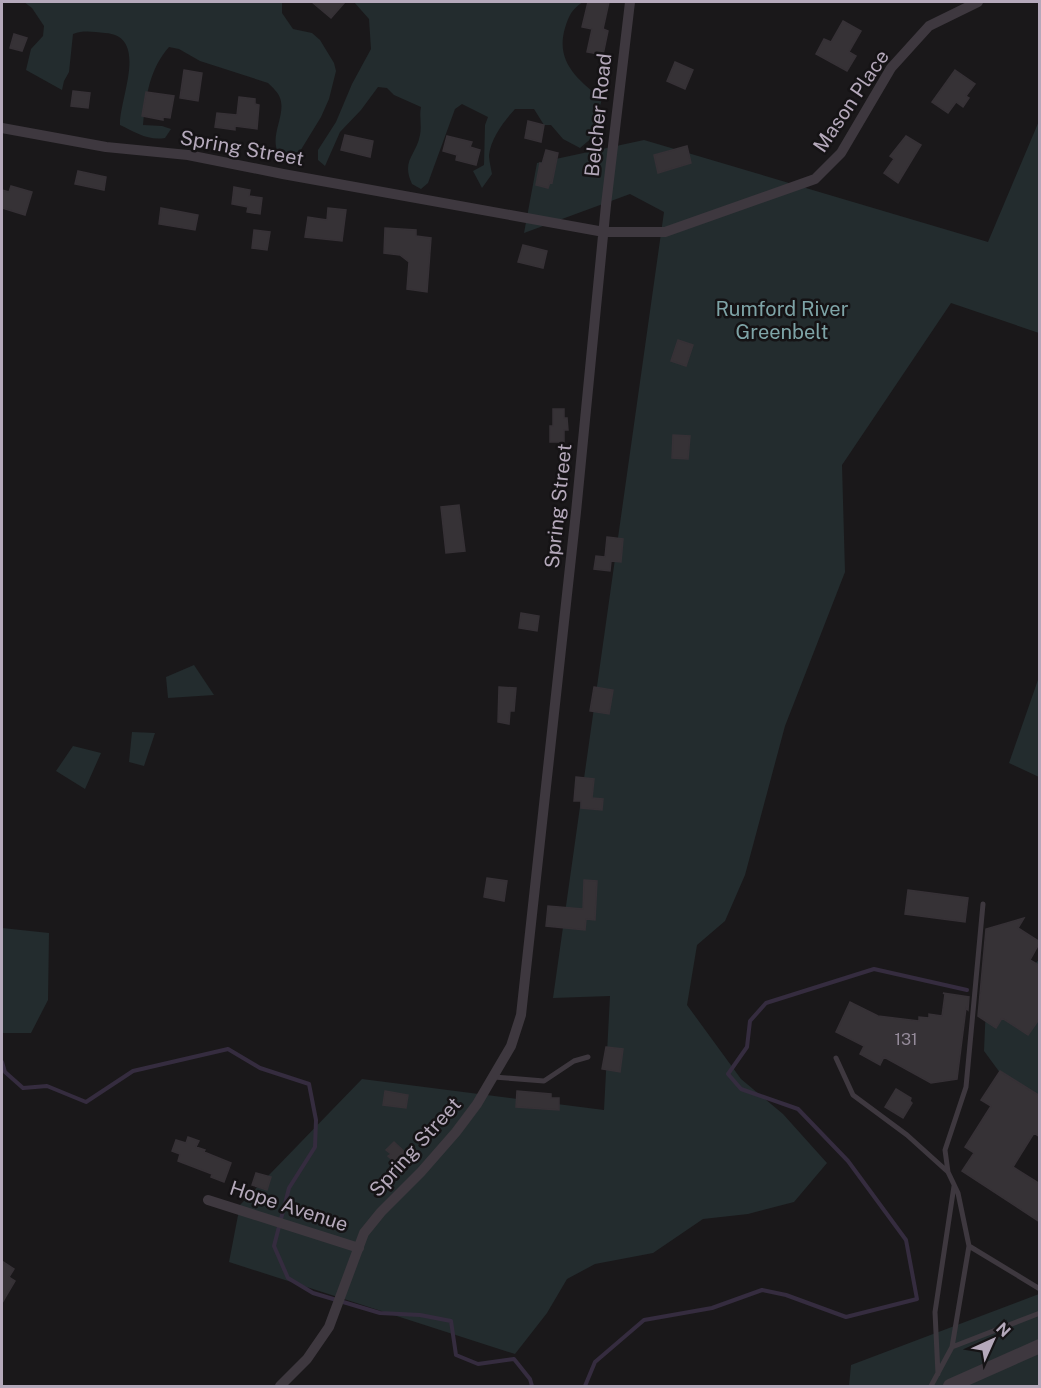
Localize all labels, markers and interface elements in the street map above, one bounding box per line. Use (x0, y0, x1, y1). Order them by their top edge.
street label: Mason Place (808, 45, 894, 157)
street label: Belcher Road (580, 52, 616, 178)
street label: Spring Street (178, 125, 306, 171)
park label: Rumford River Greenbelt (715, 297, 849, 344)
street label: Spring Street (540, 442, 576, 570)
house number: 131 (894, 1030, 918, 1049)
street label: Spring Street (364, 1092, 466, 1202)
street label: Hope Avenue (227, 1176, 351, 1236)
north arrow (963, 1310, 1023, 1370)
text: N (992, 1319, 1014, 1341)

